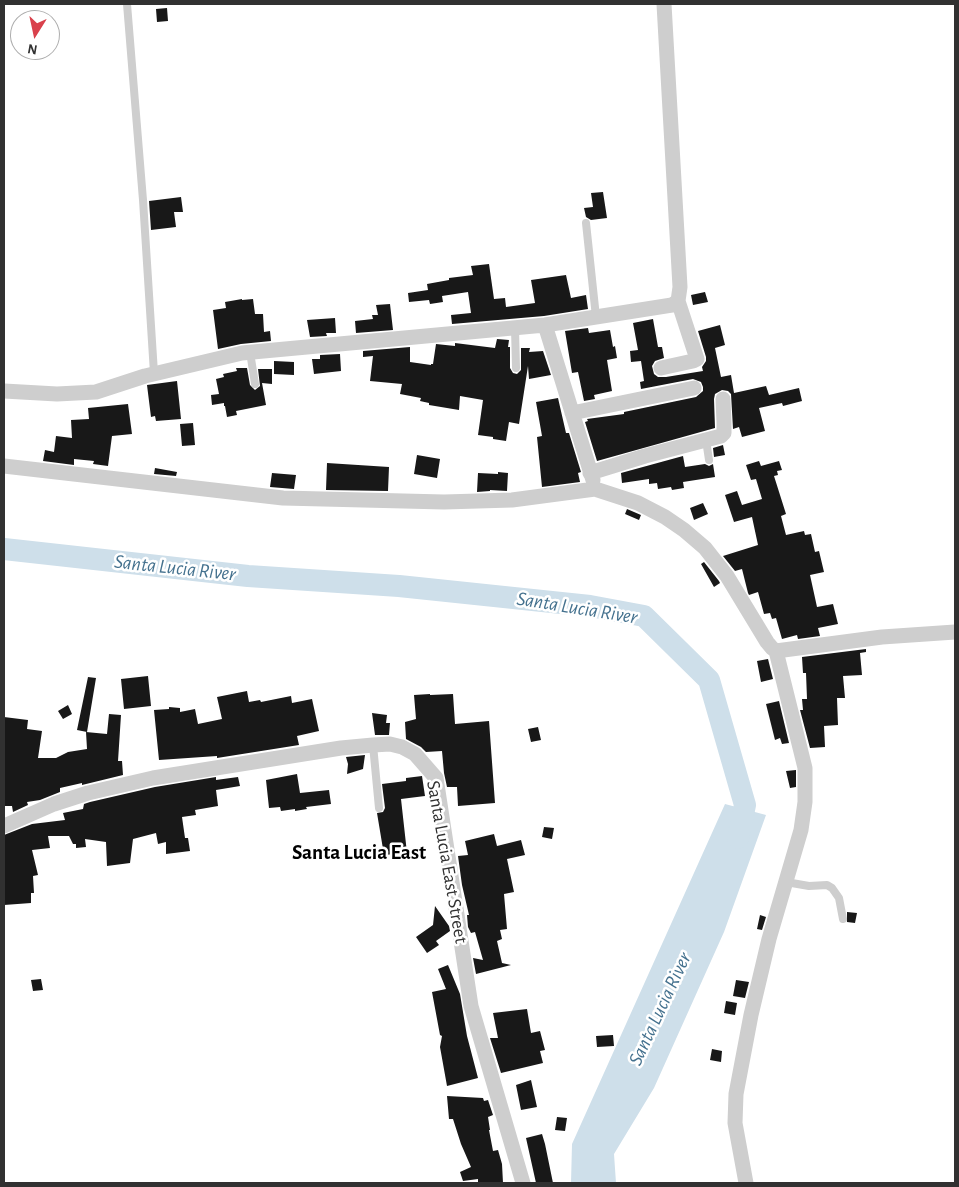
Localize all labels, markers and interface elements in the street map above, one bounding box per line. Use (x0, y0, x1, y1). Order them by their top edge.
north arrow (10, 10, 60, 60)
text: N (27, 41, 39, 57)
water label: Santa Lucia River (113, 550, 237, 586)
water label: Santa Lucia River (515, 587, 639, 629)
street label: Santa Lucia East Street (421, 779, 473, 945)
district label: Santa Lucia East (292, 840, 426, 866)
water label: Santa Lucia River (623, 949, 697, 1069)

